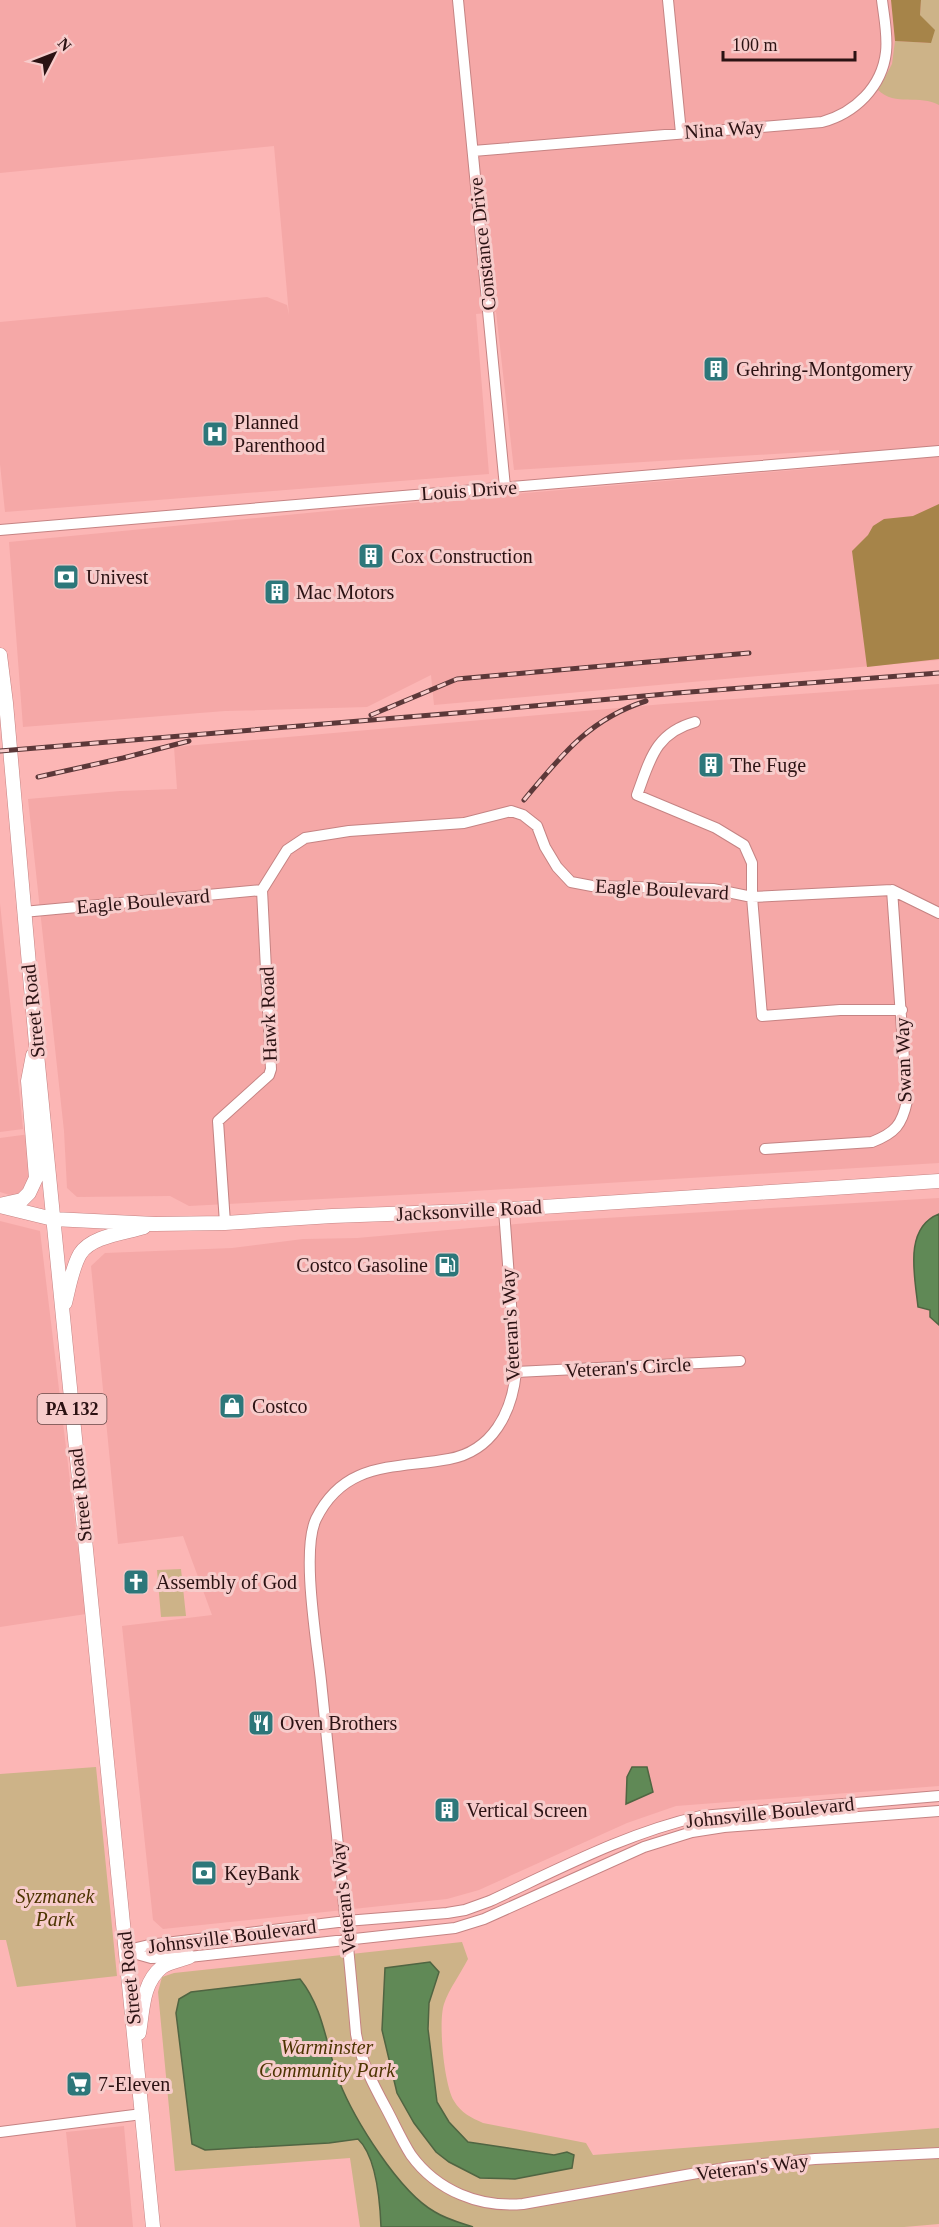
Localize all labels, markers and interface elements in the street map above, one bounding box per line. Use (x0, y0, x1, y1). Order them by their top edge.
north arrow (24, 24, 84, 84)
scale bar (723, 24, 855, 62)
text: N (55, 34, 75, 55)
text: 100 m (732, 35, 778, 55)
street label: Nina Way (683, 115, 765, 144)
street label: Constance Drive (464, 176, 500, 312)
building icon: Gehring-Montgomery (701, 354, 731, 384)
place label: Gehring-Montgomery (736, 358, 913, 381)
place label: Planned Parenthood (234, 411, 325, 456)
hospital icon: Planned Parenthood (200, 419, 230, 449)
street label: Louis Drive (420, 476, 518, 504)
building icon: Cox Construction (356, 541, 386, 571)
place label: Cox Construction (391, 545, 533, 567)
bank icon: Univest (51, 562, 81, 592)
place label: Univest (86, 566, 149, 588)
building icon: Mac Motors (262, 577, 292, 607)
place label: Mac Motors (296, 581, 395, 603)
building icon: The Fuge (696, 750, 726, 780)
place label: The Fuge (730, 754, 806, 777)
street label: Eagle Boulevard (595, 875, 729, 904)
street label: Eagle Boulevard (75, 884, 211, 919)
street label: Street Road (17, 963, 49, 1059)
street label: Hawk Road (255, 966, 281, 1062)
street label: Swan Way (891, 1017, 916, 1103)
street label: Jacksonville Road (395, 1195, 543, 1225)
fuel station icon: Costco Gasoline (432, 1250, 462, 1280)
place label: Costco Gasoline (296, 1254, 428, 1276)
street label: Veteran's Way (496, 1268, 525, 1382)
street label: Veteran's Circle (564, 1353, 692, 1381)
shop icon: Costco (217, 1391, 247, 1421)
road number: PA 132 (38, 1394, 106, 1424)
place label: Costco (252, 1395, 308, 1417)
street label: Street Road (64, 1447, 96, 1543)
church icon: Assembly of God (121, 1567, 151, 1597)
place label: Assembly of God (156, 1571, 297, 1594)
restaurant icon: Oven Brothers (246, 1708, 276, 1738)
place label: Oven Brothers (280, 1712, 397, 1734)
street label: Johnsville Boulevard (685, 1792, 855, 1832)
building icon: Vertical Screen (432, 1795, 462, 1825)
place label: Vertical Screen (466, 1799, 588, 1821)
street label: Veteran's Way (326, 1840, 361, 1955)
bank icon: KeyBank (189, 1858, 219, 1888)
place label: KeyBank (224, 1862, 300, 1885)
park label: Syzmanek Park (16, 1885, 96, 1930)
street label: Johnsville Boulevard (147, 1915, 317, 1957)
street label: Street Road (113, 1930, 145, 2026)
park label: Warminster Community Park (259, 2036, 396, 2082)
supermarket icon: 7-Eleven (64, 2069, 94, 2099)
place label: 7-Eleven (98, 2073, 170, 2095)
street label: Veteran's Way (694, 2149, 810, 2186)

